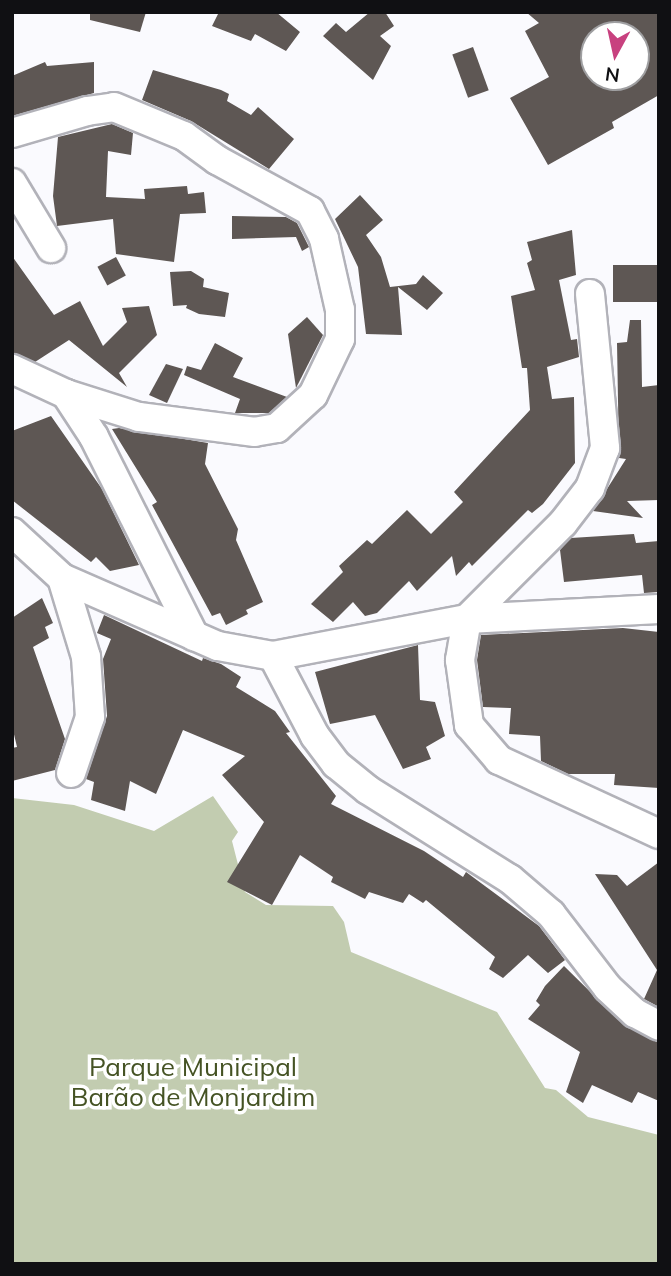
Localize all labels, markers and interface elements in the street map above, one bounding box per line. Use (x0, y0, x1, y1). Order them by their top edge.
north arrow (580, 21, 650, 91)
text: N (604, 62, 621, 88)
park label: Parque Municipal Barão de Monjardim (71, 1051, 315, 1112)

